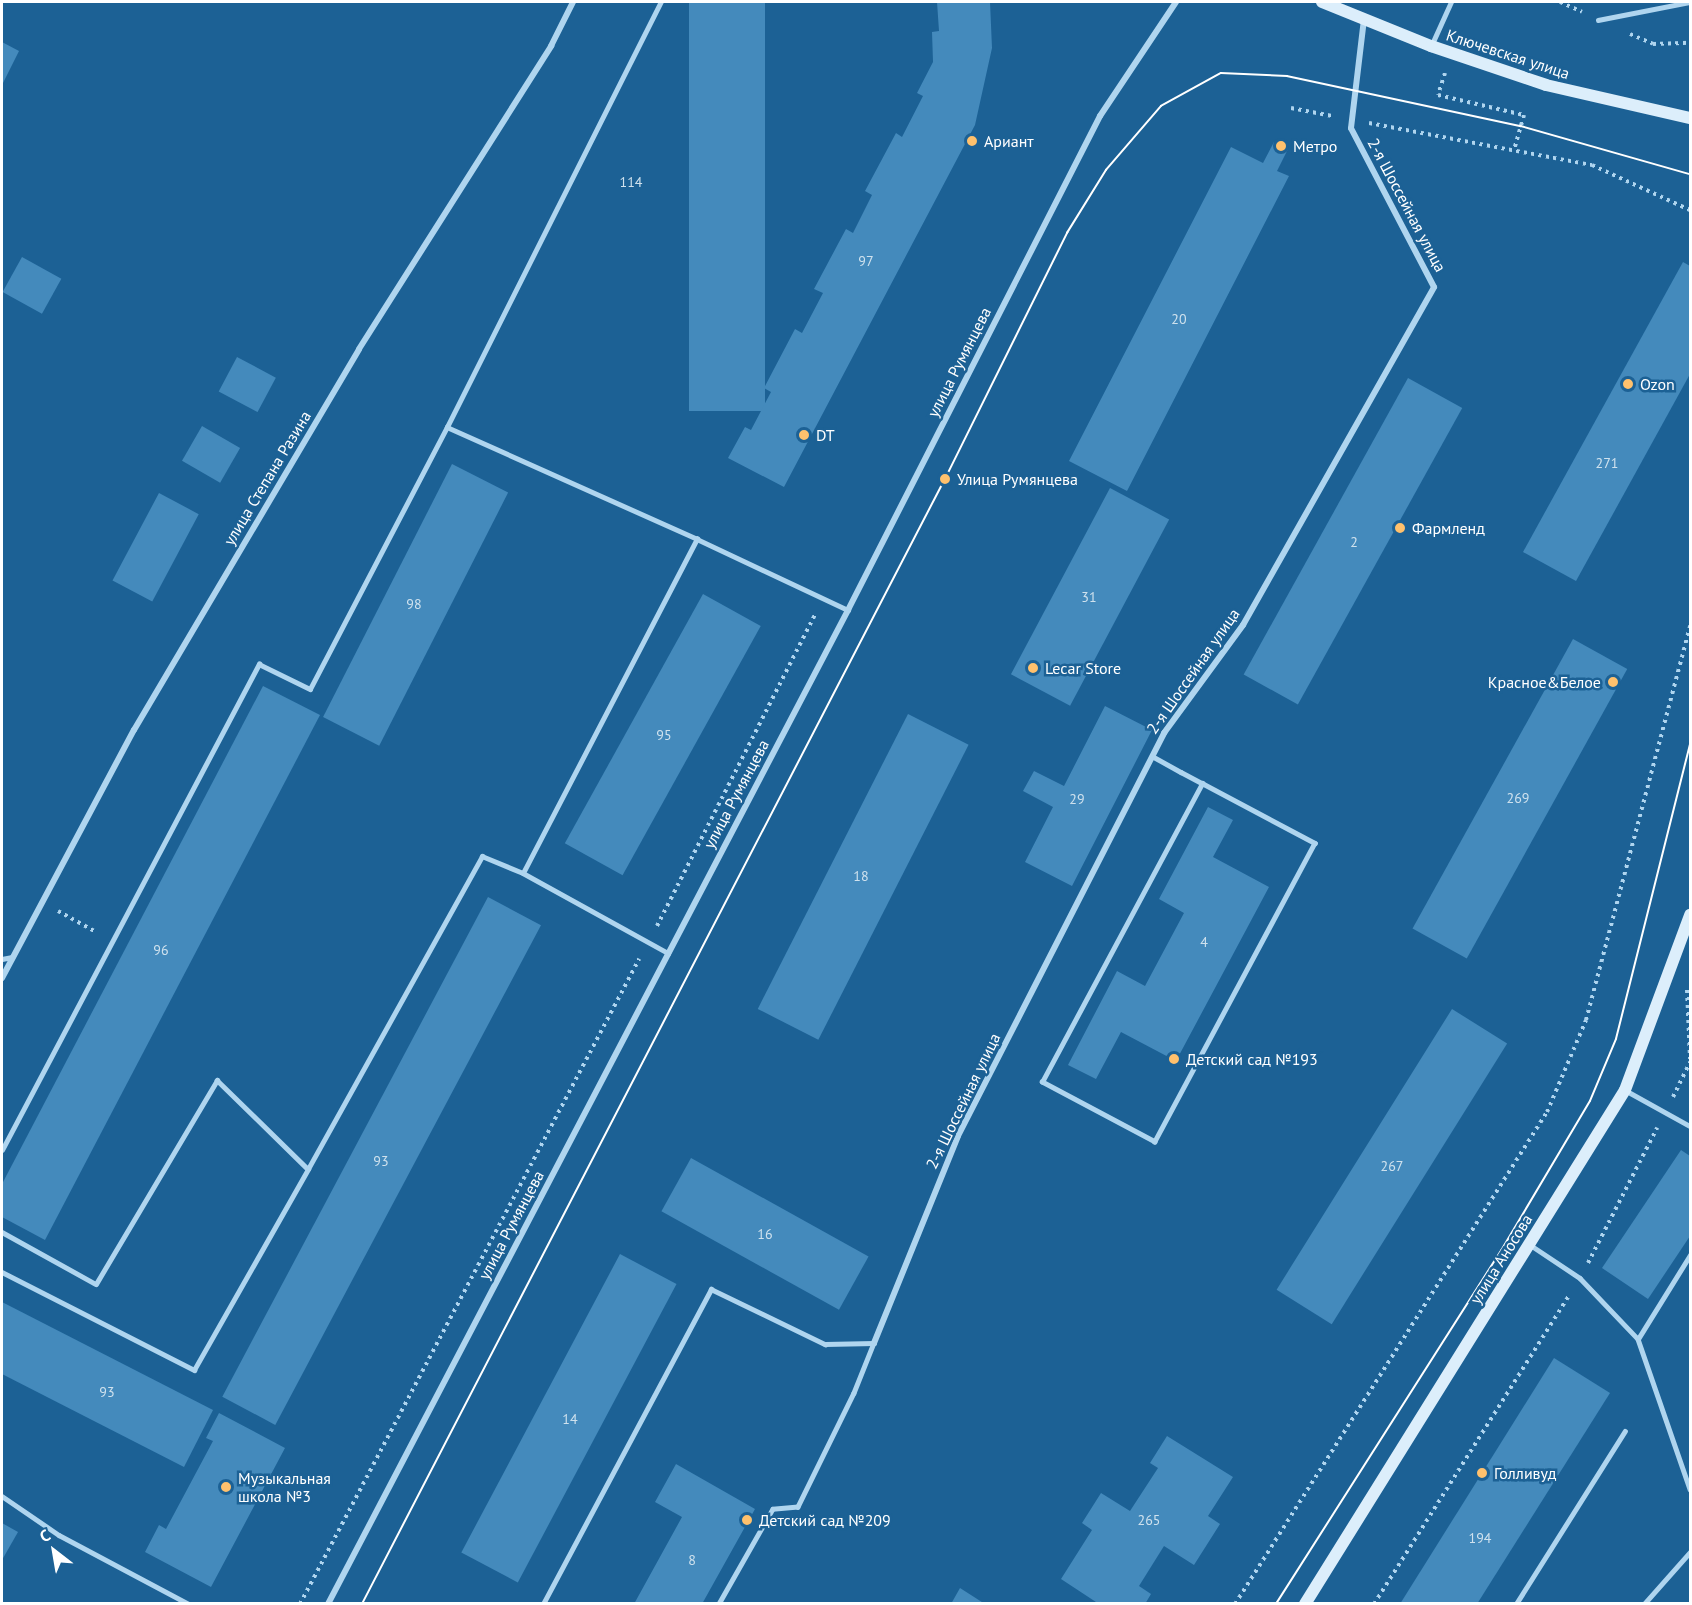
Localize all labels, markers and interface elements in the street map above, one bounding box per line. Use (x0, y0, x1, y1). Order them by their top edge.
street label: Ключевская улица (1444, 25, 1572, 83)
place label: Ариант (984, 131, 1034, 151)
marker: Ариант (965, 134, 979, 148)
street label: 2-я Шоссейная улица (1364, 135, 1450, 275)
place label: Метро (1293, 136, 1337, 156)
marker: Метро (1274, 139, 1288, 153)
house number: 114 (620, 174, 642, 190)
house number: 97 (858, 253, 874, 269)
street label: улица Румянцева (923, 304, 995, 420)
house number: 20 (1171, 311, 1187, 327)
place label: Ozon (1640, 374, 1675, 394)
marker: Ozon (1621, 377, 1635, 391)
street label: улица Степана Разина (219, 407, 315, 549)
place label: DT (816, 425, 835, 445)
marker: DT (797, 428, 811, 442)
house number: 271 (1596, 455, 1618, 471)
place label: Улица Румянцева (957, 469, 1078, 489)
marker: Улица Румянцева (938, 472, 952, 486)
place label: Фармленд (1412, 518, 1485, 538)
marker: Фармленд (1393, 521, 1407, 535)
house number: 2 (1350, 534, 1358, 550)
house number: 31 (1081, 589, 1097, 605)
house number: 98 (406, 596, 422, 612)
street label: 2-я Шоссейная улица (1142, 605, 1244, 737)
place label: Lecar Store (1045, 658, 1121, 678)
marker: Lecar Store (1026, 661, 1040, 675)
place label: Красное&Белое (1488, 672, 1601, 692)
marker: Красное&Белое (1606, 675, 1620, 689)
house number: 95 (656, 727, 672, 743)
street label: улица Румянцева (699, 736, 773, 852)
house number: 269 (1507, 790, 1529, 806)
house number: 29 (1069, 791, 1085, 807)
house number: 18 (853, 868, 869, 884)
house number: 4 (1200, 934, 1208, 950)
house number: 96 (153, 942, 169, 958)
street label: 2-я Шоссейная улица (922, 1030, 1004, 1172)
place label: Детский сад №193 (1186, 1049, 1318, 1069)
marker: Детский сад №193 (1167, 1052, 1181, 1066)
house number: 93 (373, 1153, 389, 1169)
house number: 267 (1381, 1158, 1403, 1174)
street label: улица Румянцева (474, 1167, 548, 1283)
street label: улица Аносова (1466, 1210, 1536, 1308)
house number: 16 (757, 1226, 773, 1242)
house number: 93 (99, 1384, 115, 1400)
house number: 14 (562, 1411, 578, 1427)
place label: Голливуд (1494, 1463, 1556, 1483)
marker: Голливуд (1475, 1466, 1489, 1480)
place label: Музыкальная школа №3 (238, 1468, 331, 1506)
marker: Музыкальная школа №3 (219, 1480, 233, 1494)
place label: Детский сад №209 (759, 1510, 891, 1530)
house number: 265 (1138, 1512, 1160, 1528)
marker: Детский сад №209 (740, 1513, 754, 1527)
north arrow (24, 1521, 84, 1581)
text: С (36, 1525, 54, 1546)
house number: 194 (1469, 1530, 1491, 1546)
house number: 8 (688, 1552, 696, 1568)

